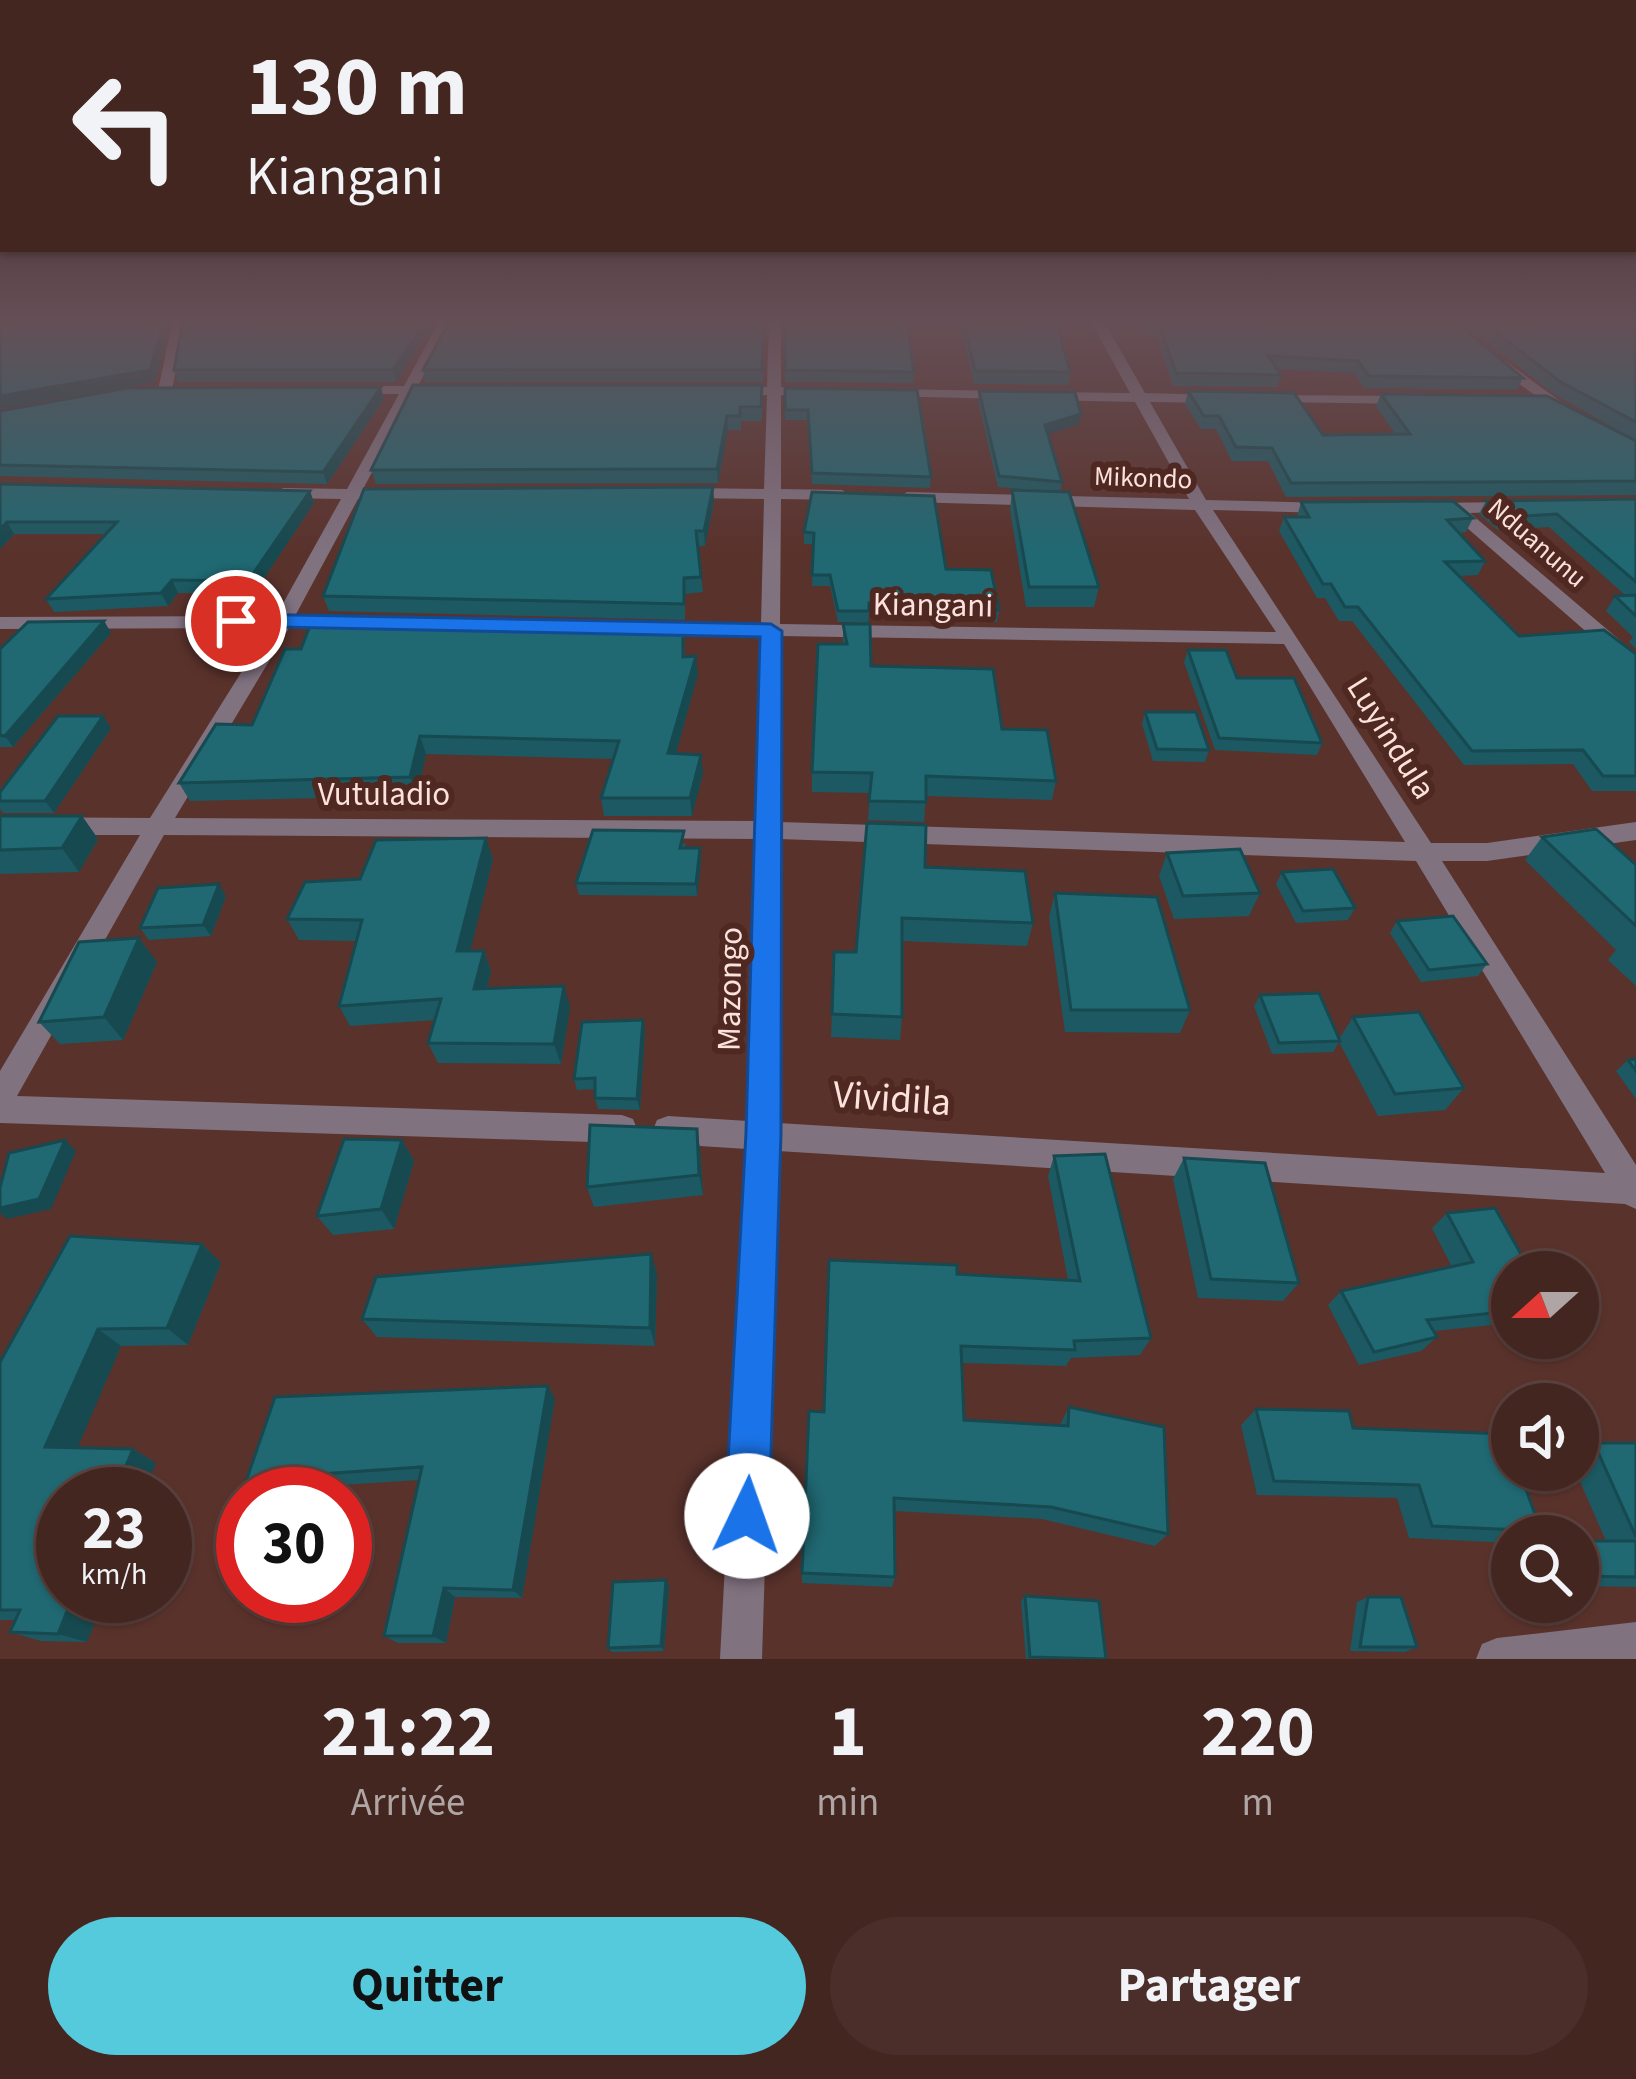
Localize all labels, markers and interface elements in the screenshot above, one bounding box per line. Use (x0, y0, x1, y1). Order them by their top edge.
text: 130 m (246, 28, 468, 148)
icon: left (48, 48, 204, 204)
text: Kiangani (246, 139, 444, 216)
street label: Mikondo (1093, 457, 1193, 499)
street label: Nduanunu (1479, 489, 1595, 597)
pin (185, 570, 287, 672)
street label: Kiangani (872, 580, 994, 630)
icon: arrive (203, 588, 269, 654)
street label: Luyindula (1335, 668, 1447, 808)
street label: Vutuladio (318, 771, 450, 818)
street label: Mazongo (705, 926, 755, 1052)
street label: Vividila (831, 1067, 953, 1131)
north arrow (1491, 1251, 1599, 1359)
map controls (1491, 1251, 1599, 1623)
button: sound (1491, 1383, 1599, 1491)
position arrow (684, 1453, 810, 1579)
speed limit sign: 30 (216, 1467, 372, 1623)
text: 23 (82, 1487, 146, 1572)
button: search (1491, 1515, 1599, 1623)
text: km/h (81, 1553, 147, 1596)
text: 21:22 (321, 1681, 495, 1784)
text: 1 (829, 1681, 867, 1784)
text: 220 (1201, 1681, 1315, 1784)
text: Arrivée (351, 1775, 465, 1831)
text: min (816, 1775, 879, 1831)
text: m (1242, 1775, 1274, 1831)
button: Quitter (48, 1917, 806, 2055)
button: Partager (830, 1917, 1588, 2055)

